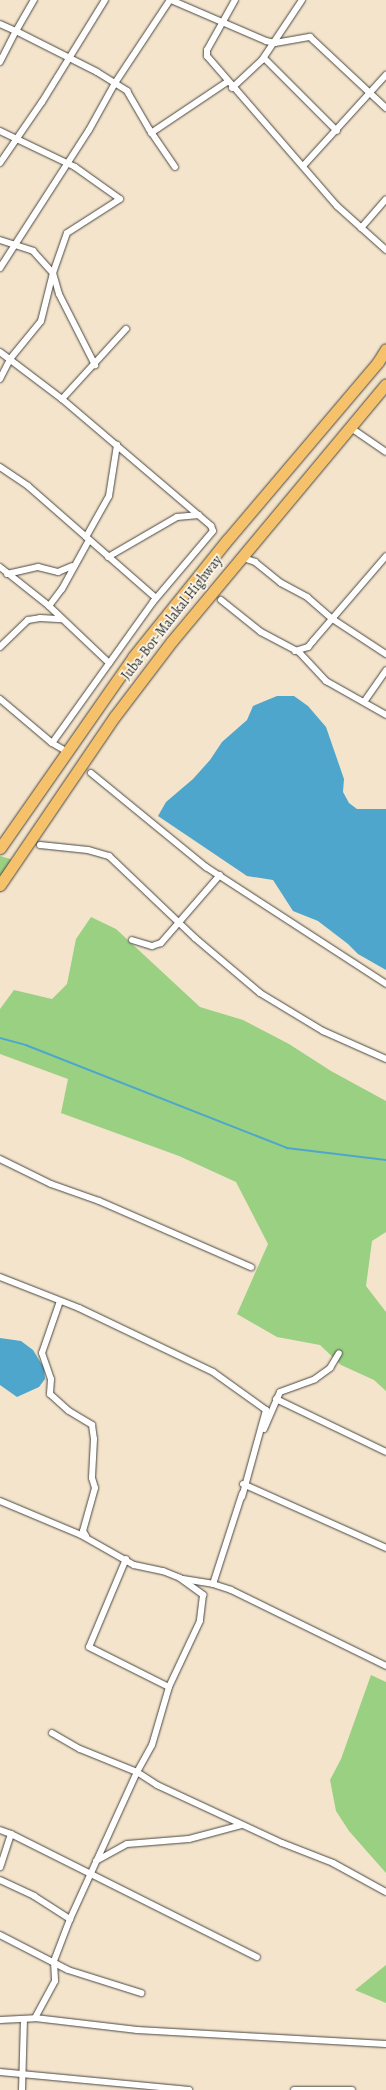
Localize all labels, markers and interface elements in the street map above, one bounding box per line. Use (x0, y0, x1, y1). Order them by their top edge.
street label: Juba-Bor-Malakal Highway (118, 552, 226, 684)

